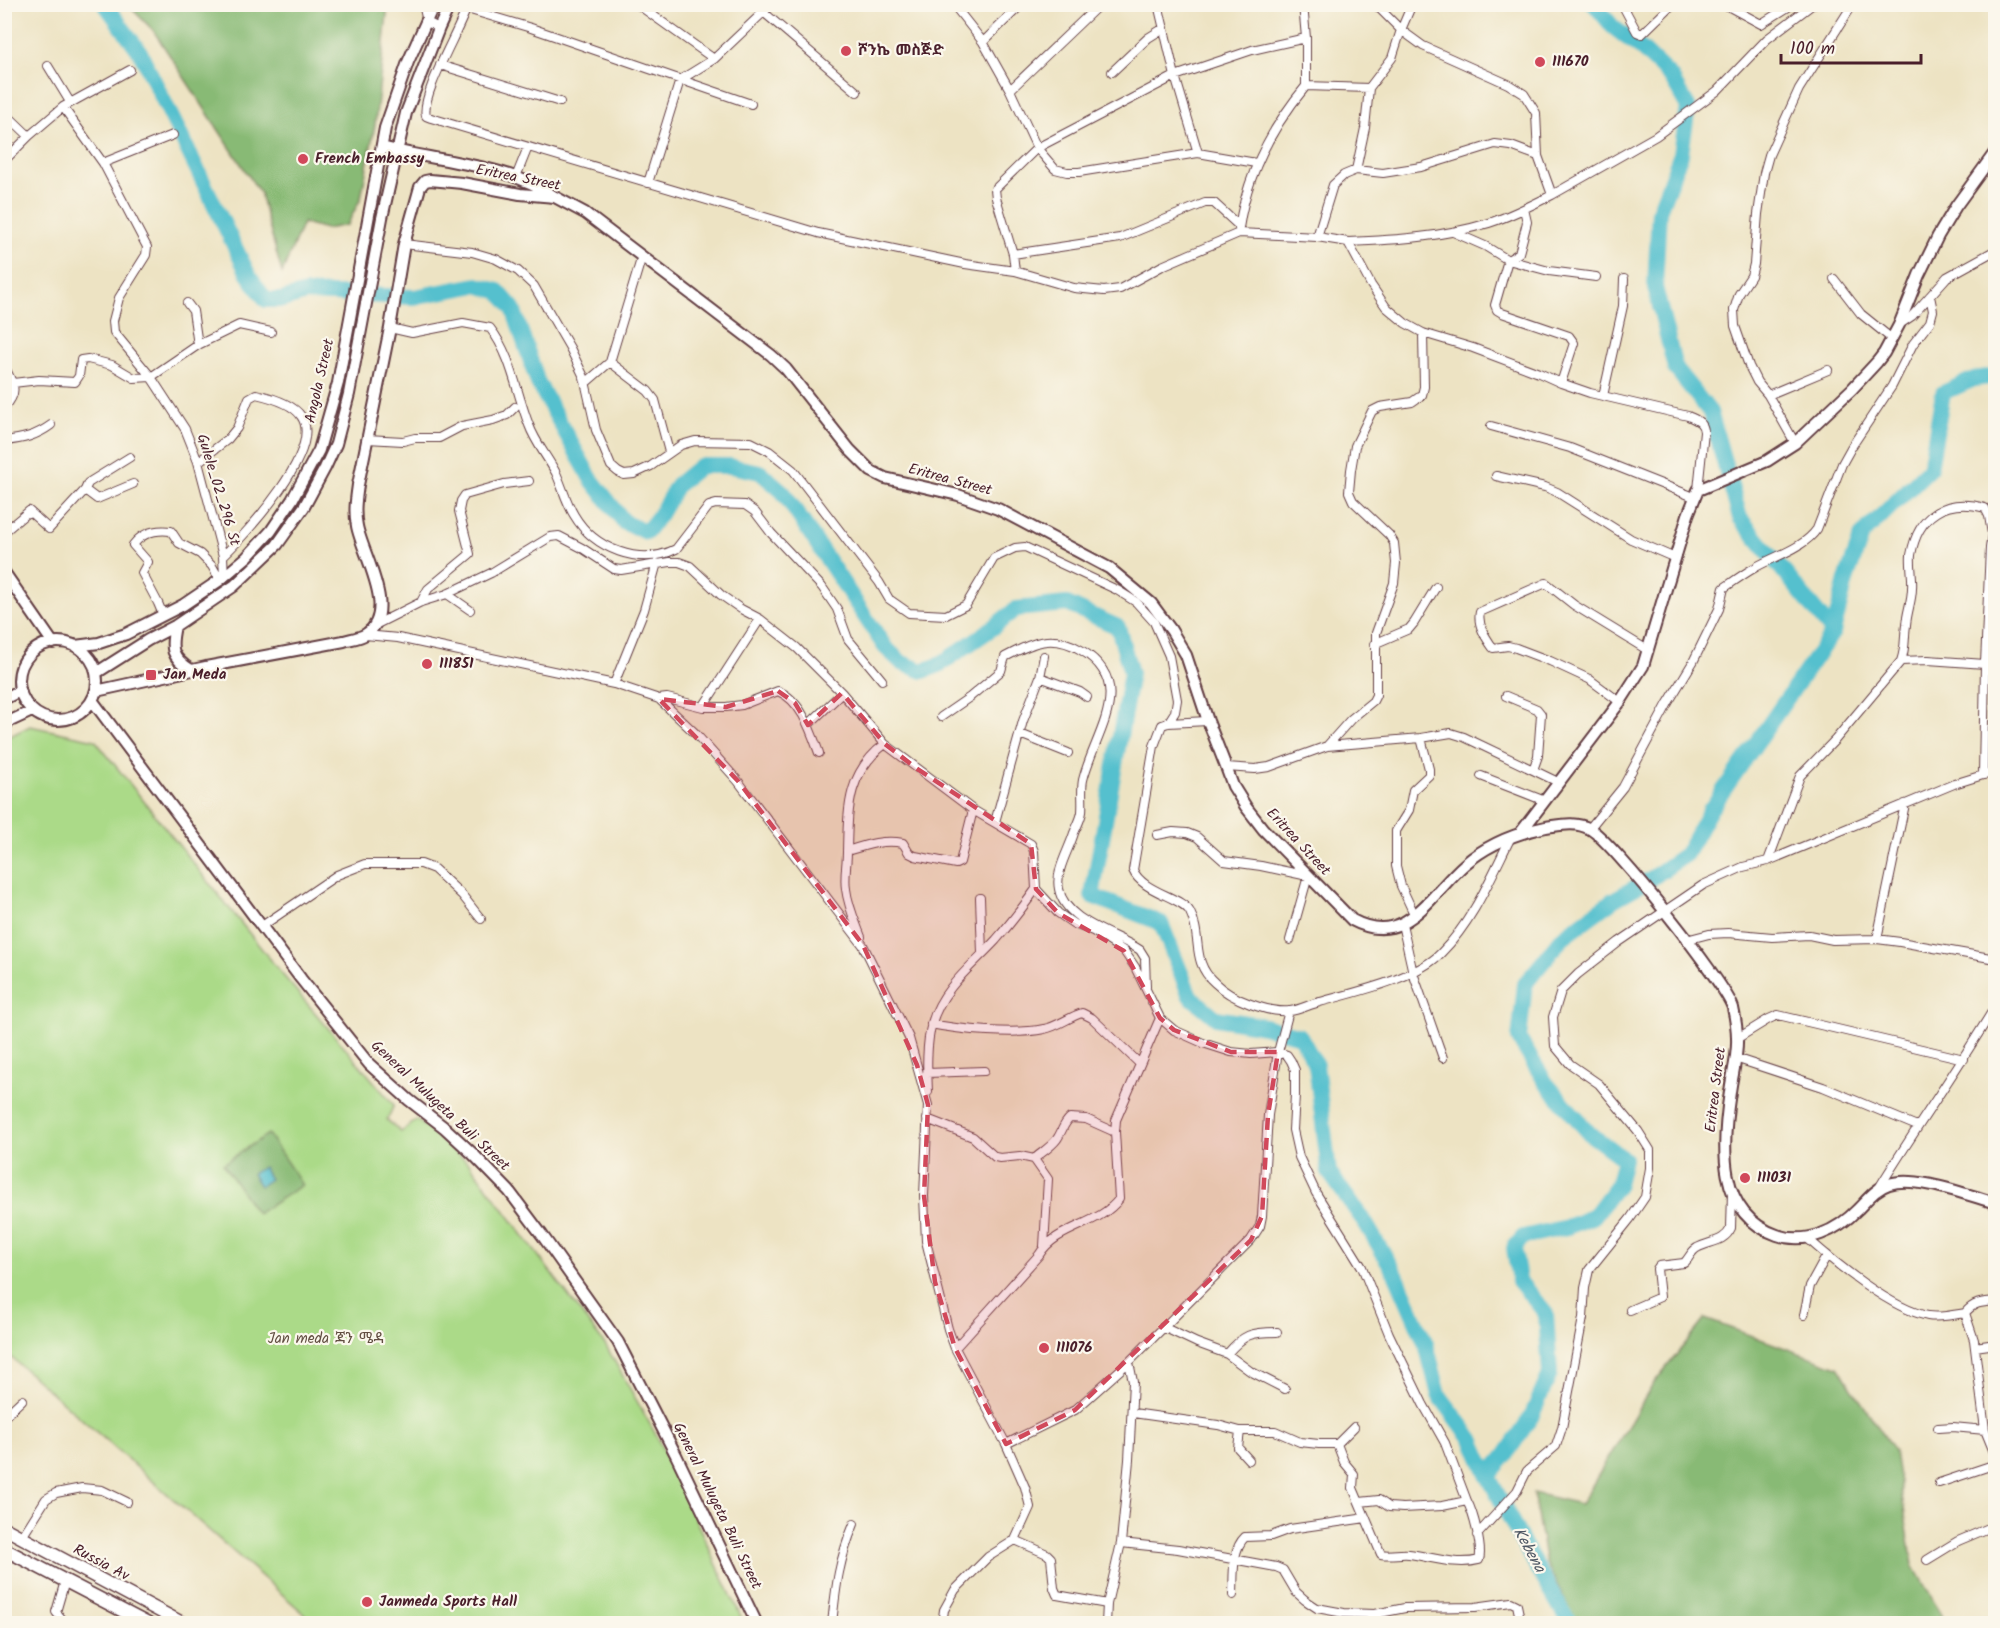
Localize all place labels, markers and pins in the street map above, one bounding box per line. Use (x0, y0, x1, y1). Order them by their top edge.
place label: ሾንኬ መስጅድ (858, 39, 944, 63)
marker: ሾንኬ መስጅድ (839, 44, 853, 58)
place label: 111670 (1552, 50, 1589, 74)
marker: 111670 (1533, 55, 1547, 69)
place label: French Embassy (315, 147, 424, 171)
marker: French Embassy (296, 152, 310, 166)
place label: 111851 (439, 652, 474, 676)
marker: 111851 (420, 657, 434, 671)
place label: Jan Meda (163, 663, 227, 687)
marker: Jan Meda (144, 668, 158, 682)
place label: 111031 (1757, 1166, 1791, 1190)
marker: 111031 (1738, 1171, 1752, 1185)
place label: 111076 (1056, 1336, 1093, 1360)
marker: 111076 (1037, 1341, 1051, 1355)
place label: Janmeda Sports Hall (379, 1590, 517, 1614)
marker: Janmeda Sports Hall (360, 1595, 374, 1609)

